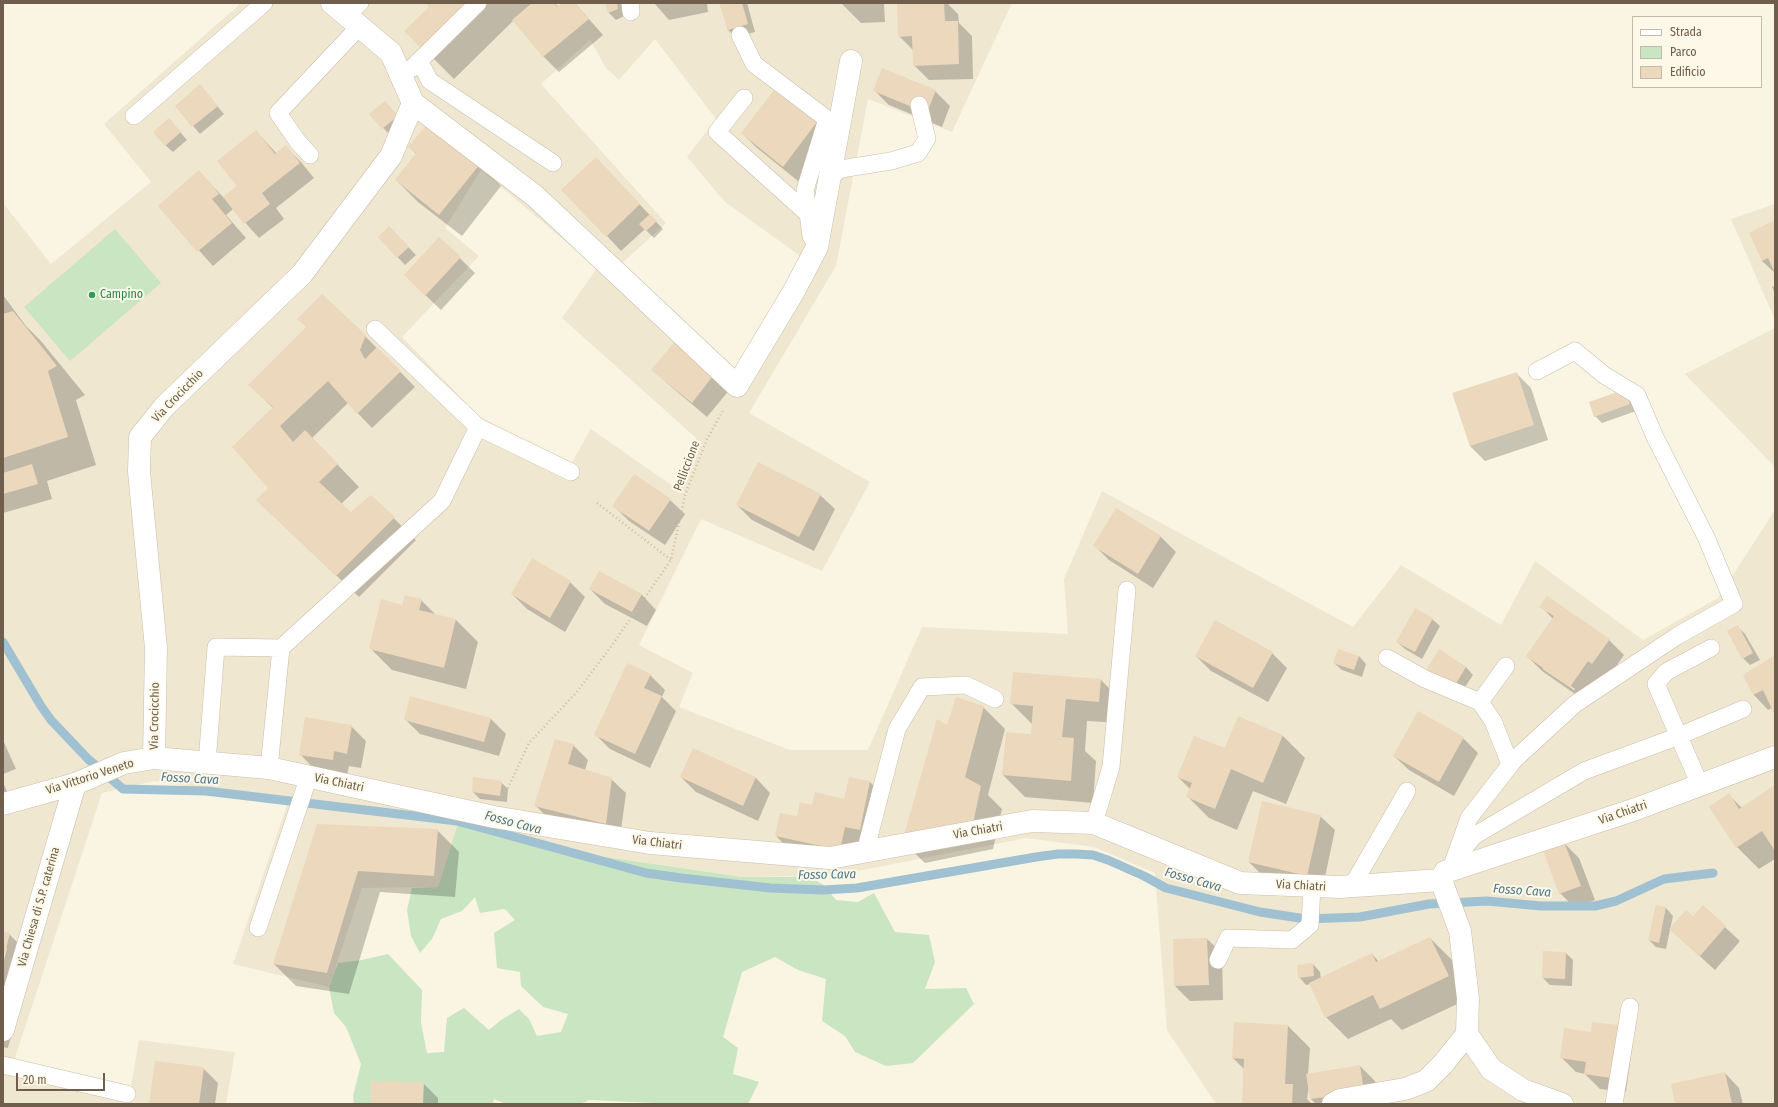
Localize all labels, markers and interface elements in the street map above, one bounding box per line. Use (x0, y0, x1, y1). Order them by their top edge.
legend (1632, 16, 1762, 88)
text: Strada (1670, 25, 1702, 39)
text: Parco (1670, 45, 1697, 59)
text: Edificio (1670, 65, 1706, 79)
place label: Campino (100, 288, 143, 302)
marker: Campino (87, 290, 97, 300)
street label: Via Crocicchio (149, 367, 207, 425)
street label: Pelliccione (671, 439, 703, 493)
street label: Via Crocicchio (147, 682, 163, 750)
street label: Via Vittorio Veneto (44, 756, 136, 798)
water label: Fosso Cava (161, 770, 219, 788)
street label: Via Chiatri (313, 771, 365, 795)
street label: Via Chiatri (1597, 798, 1649, 828)
water label: Fosso Cava (483, 808, 543, 838)
street label: Via Chiatri (952, 820, 1004, 842)
street label: Via Chiatri (631, 833, 683, 853)
street label: Via Chiesa di S.P. caterina (15, 846, 63, 968)
water label: Fosso Cava (1163, 864, 1223, 896)
water label: Fosso Cava (798, 867, 856, 883)
street label: Via Chiatri (1276, 877, 1326, 895)
water label: Fosso Cava (1492, 881, 1552, 901)
scale bar (18, 1065, 107, 1091)
text: 20 m (23, 1073, 47, 1087)

